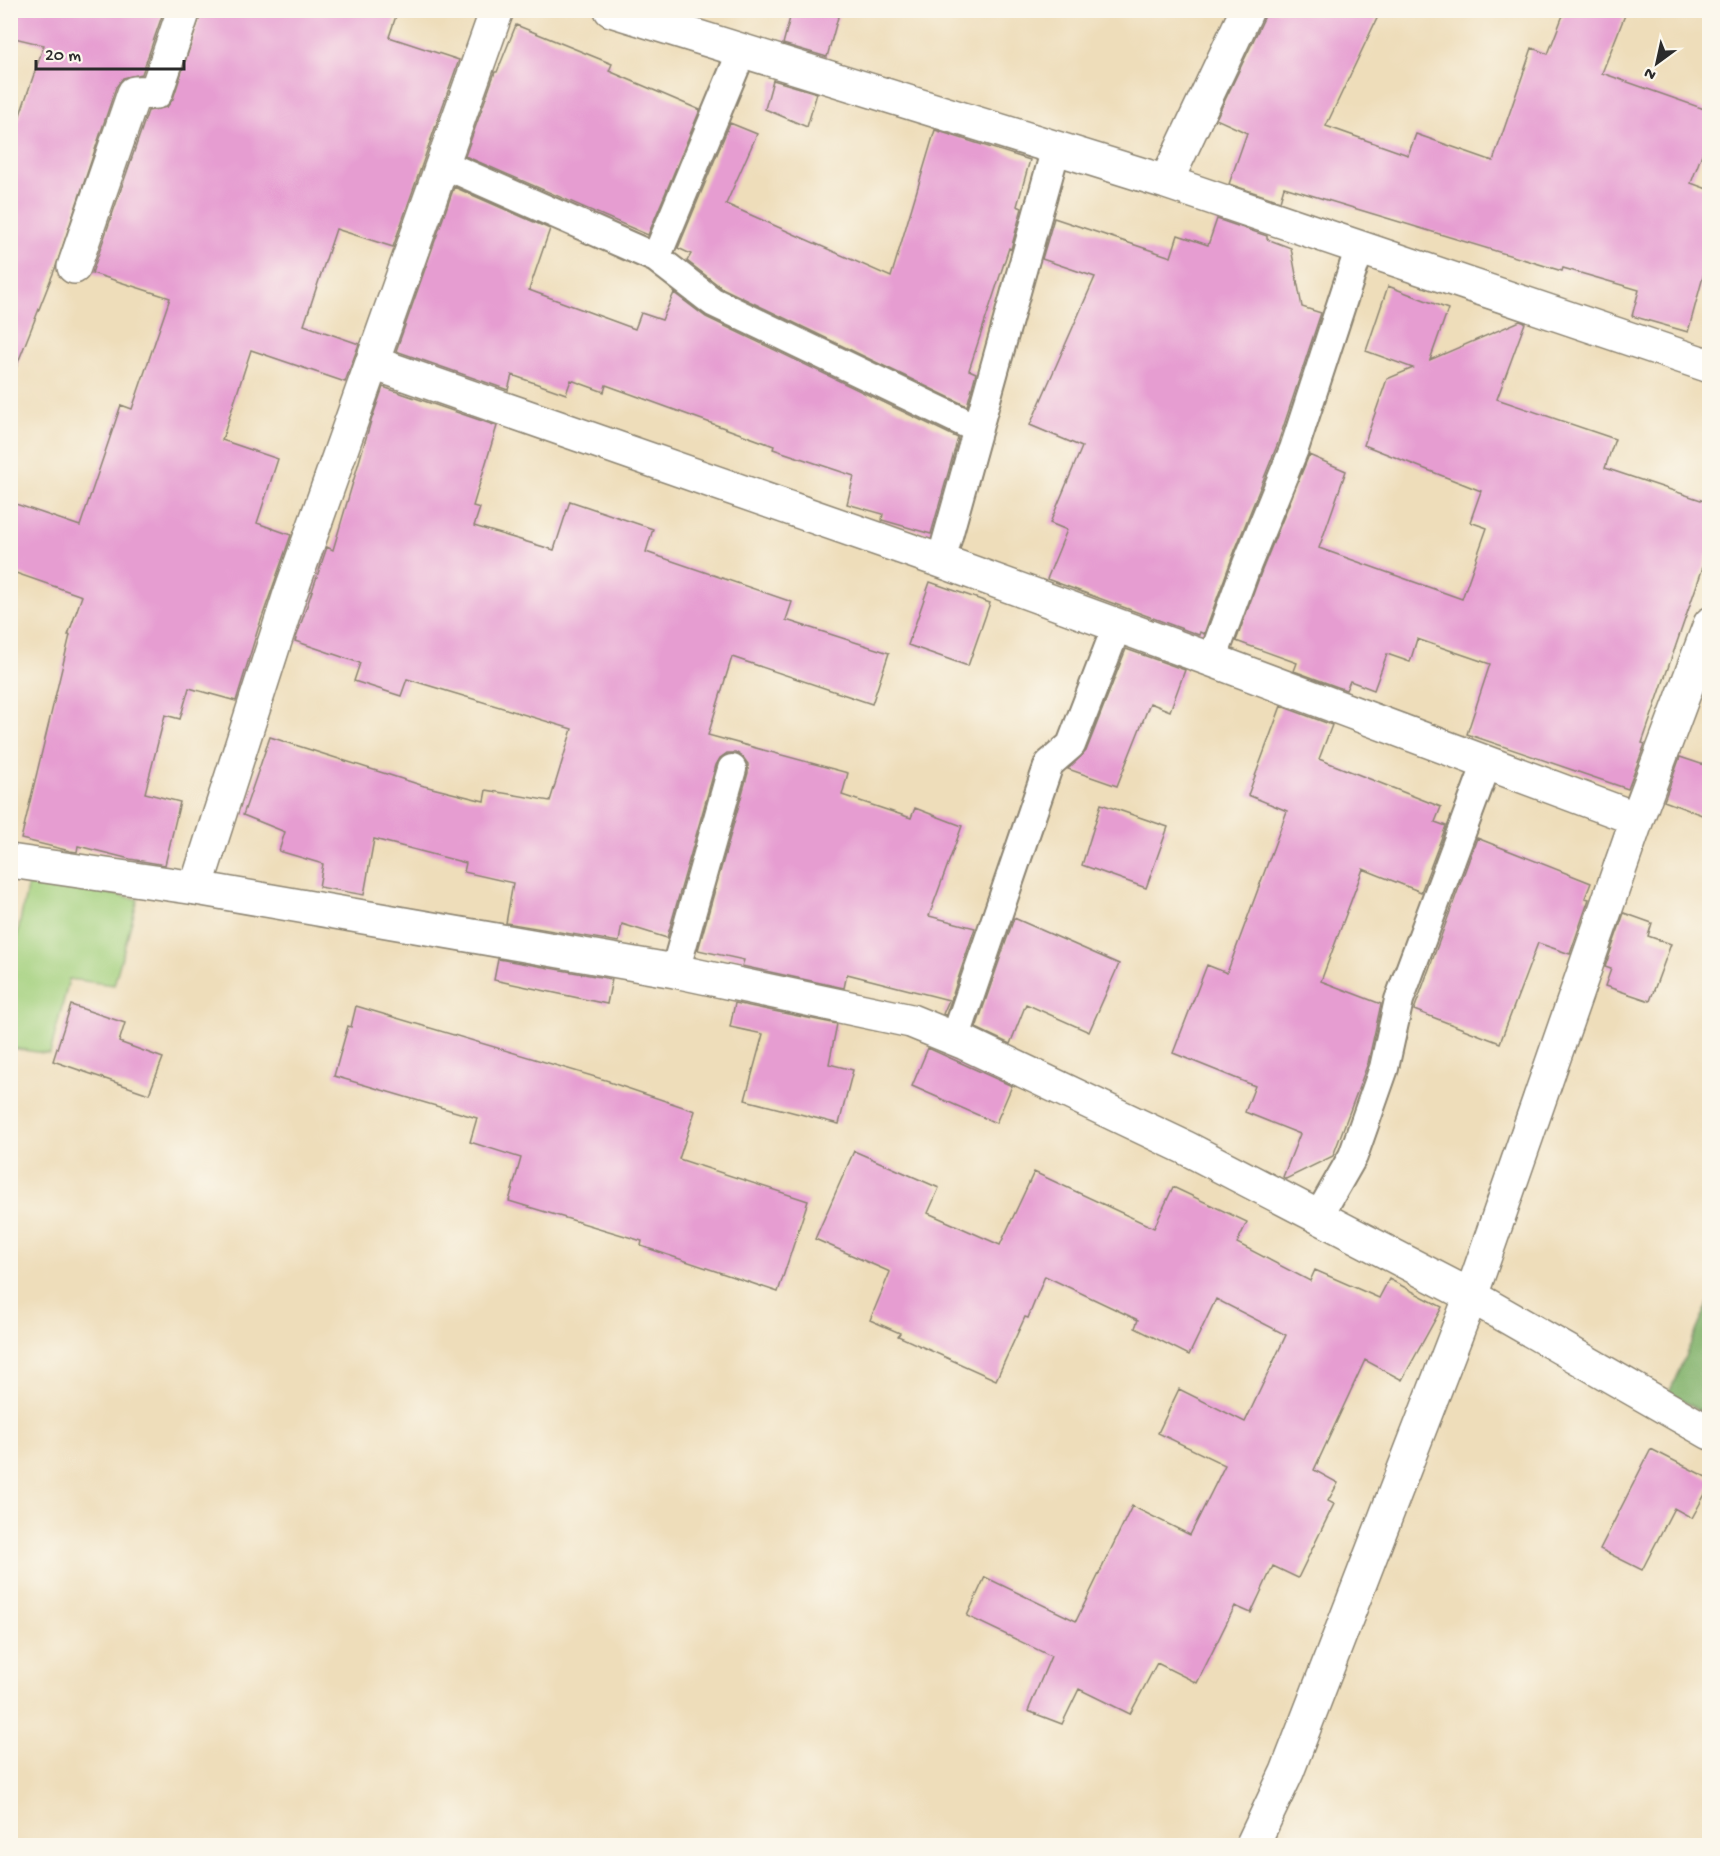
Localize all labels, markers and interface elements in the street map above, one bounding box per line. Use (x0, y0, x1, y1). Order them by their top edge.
scale bar (36, 33, 184, 71)
north arrow (1627, 33, 1687, 93)
text: 20 m (45, 46, 81, 67)
text: N (1641, 62, 1660, 83)

